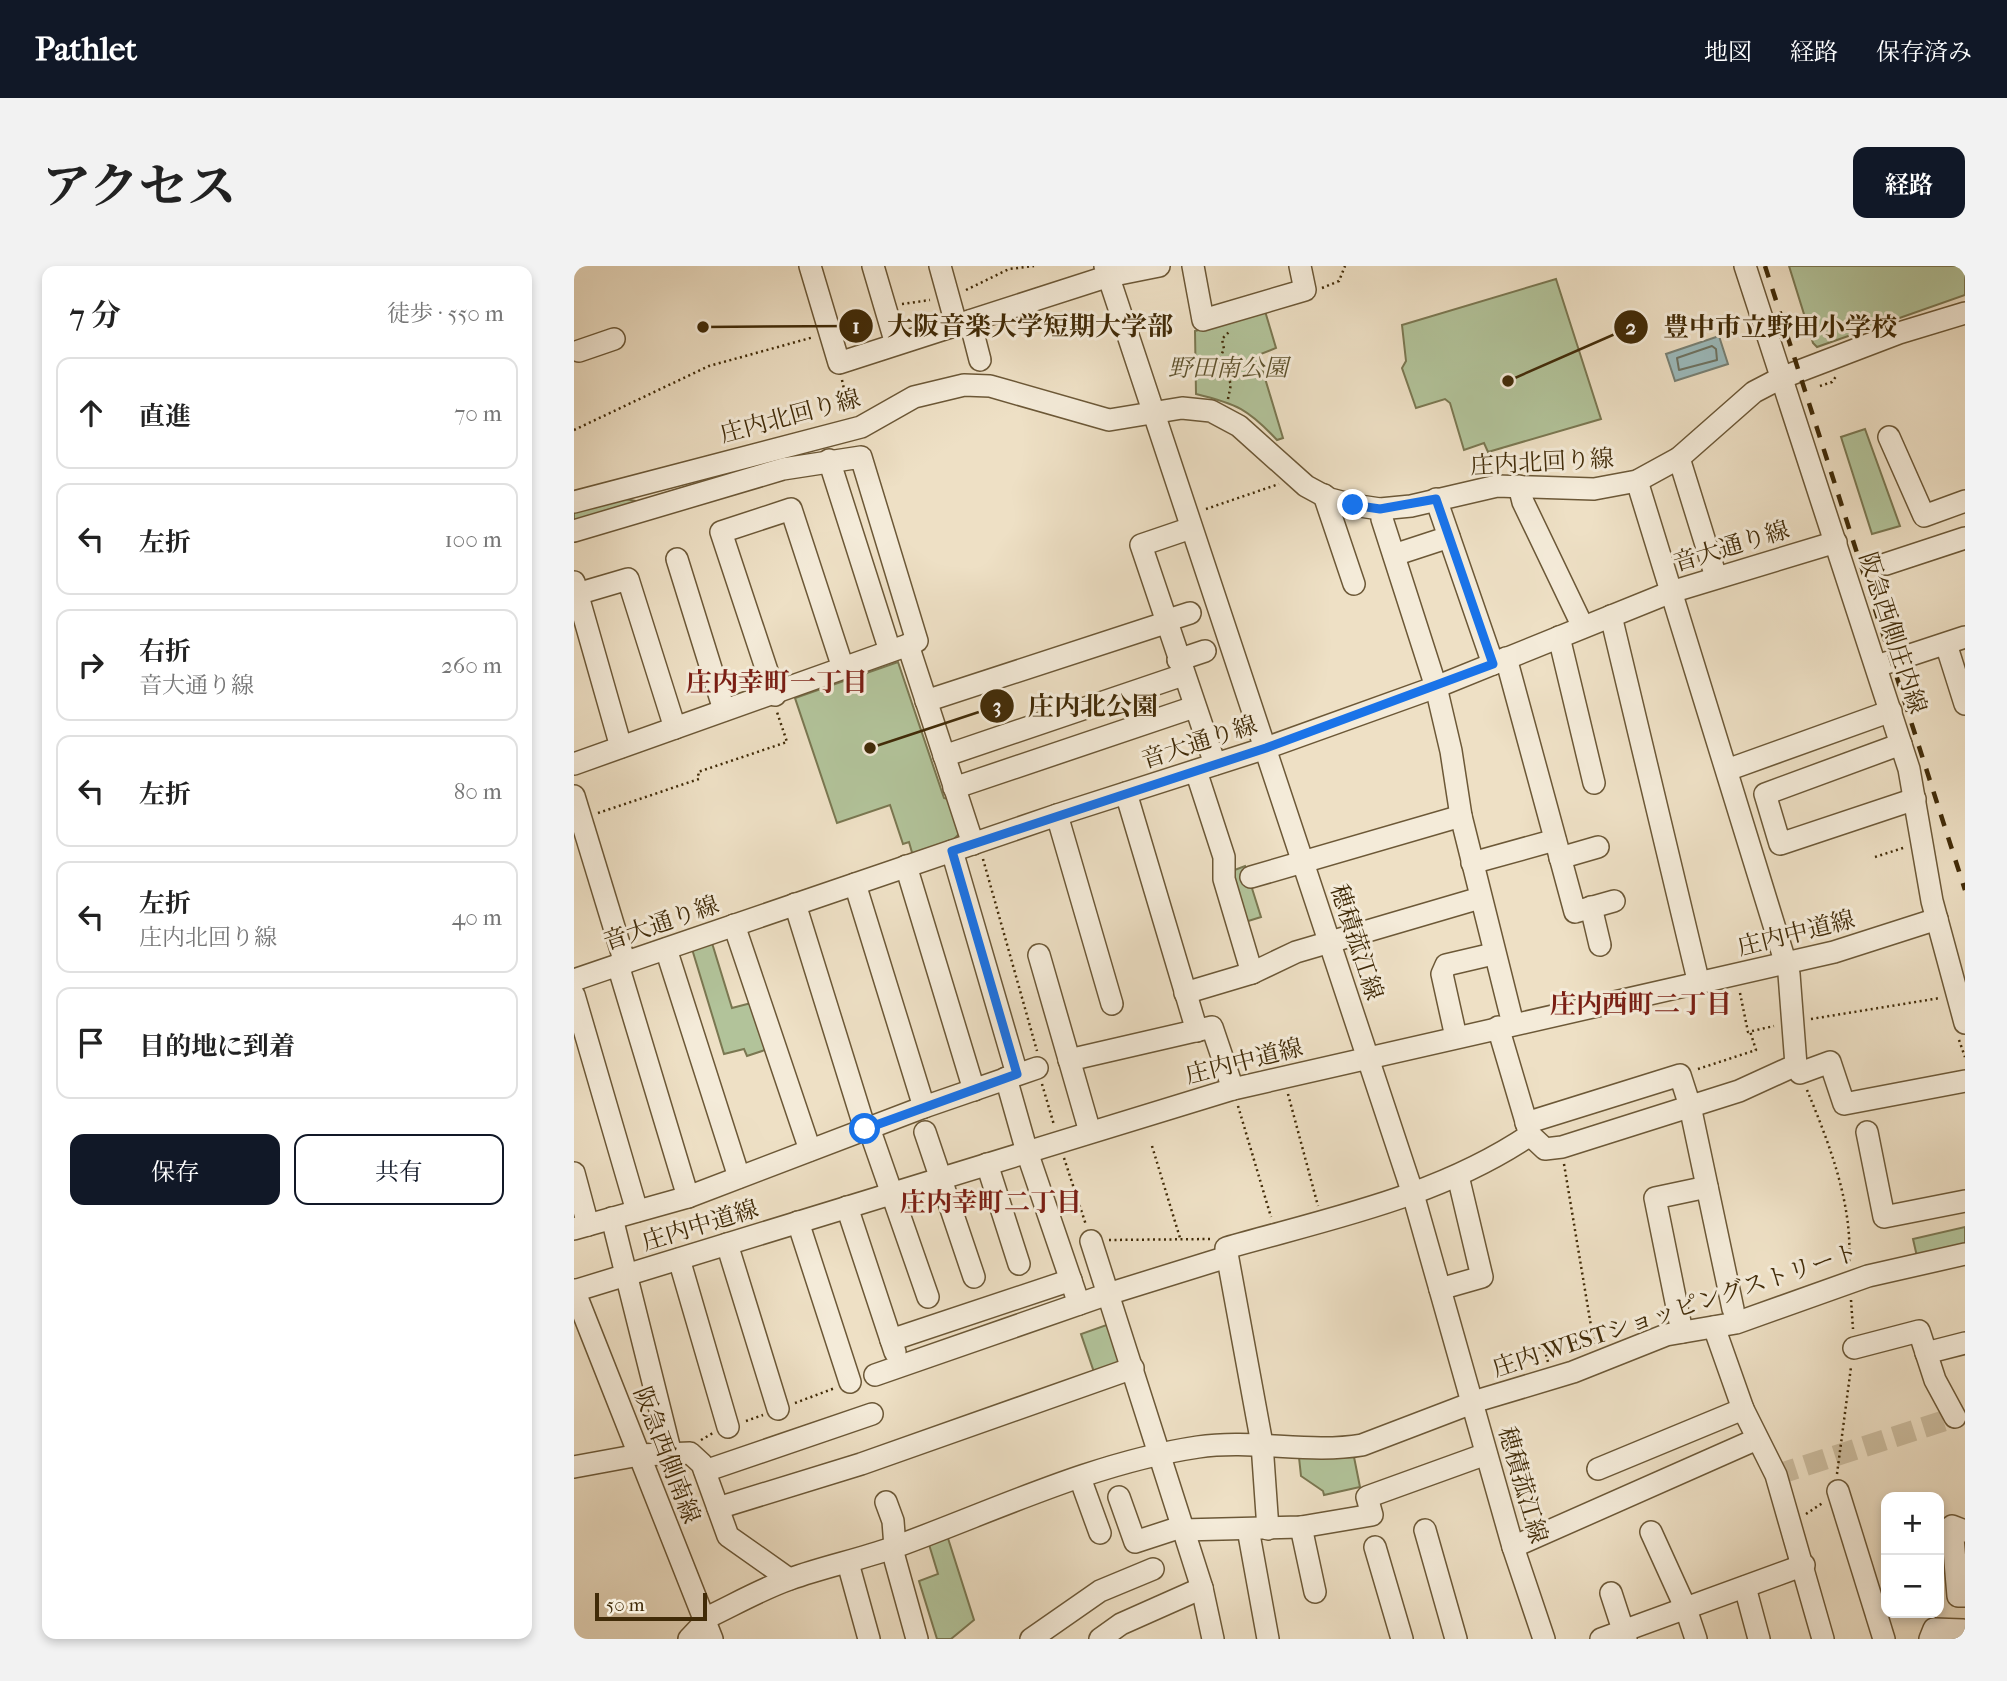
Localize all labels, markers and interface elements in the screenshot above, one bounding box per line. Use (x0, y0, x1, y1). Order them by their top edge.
text: Pathlet (35, 30, 137, 69)
text: 地図 (1704, 38, 1752, 66)
text: 経路 (1790, 38, 1838, 66)
text: 保存済み (1876, 38, 1972, 66)
button: 経路 (1853, 147, 1965, 218)
text: アクセス (42, 158, 237, 216)
text: 7 分 (70, 298, 121, 333)
text: 徒歩 · 550 m (387, 300, 504, 327)
callout: 大阪音楽大学短期大学部 (838, 303, 1187, 350)
callout: 豊中市立野田小学校 (1614, 304, 1911, 351)
text: 大阪音楽大学短期大学部 (887, 311, 1173, 342)
text: 豊中市立野田小学校 (1663, 312, 1897, 343)
text: 1 (852, 314, 860, 338)
text: 2 (1626, 315, 1637, 339)
park label: 野田南公園 (1168, 354, 1292, 382)
street label: 庄内北回り線 (717, 384, 863, 448)
icon: ahead (72, 394, 110, 432)
text: 70 m (454, 400, 502, 427)
text: 直進 (139, 401, 191, 432)
street label: 庄内北回り線 (1469, 444, 1615, 480)
route end (1337, 489, 1368, 520)
street label: 音大通り線 (1670, 515, 1792, 577)
icon: left (72, 520, 110, 558)
text: 100 m (444, 526, 502, 553)
text: 左折 (139, 527, 191, 558)
street label: 阪急西側庄内線 (1854, 549, 1932, 717)
text: 右折 (139, 636, 191, 667)
icon: right (72, 646, 110, 684)
text: 260 m (441, 652, 502, 679)
district label: 庄内幸町一丁目 (686, 667, 868, 698)
text: 音大通り線 (139, 672, 254, 699)
callout: 庄内北公園 (979, 682, 1172, 729)
text: 庄内北公園 (1028, 691, 1158, 722)
text: 3 (993, 694, 1001, 718)
street label: 音大通り線 (1138, 710, 1260, 774)
icon: left (72, 772, 110, 810)
text: 80 m (454, 778, 502, 805)
text: 左折 (139, 779, 191, 810)
street label: 穂積菰江線 (1325, 881, 1389, 1003)
text: 左折 (139, 888, 191, 919)
street label: 音大通り線 (600, 890, 722, 956)
icon: left (72, 898, 110, 936)
text: 40 m (452, 904, 502, 931)
street label: 庄内中道線 (1734, 905, 1858, 961)
text: 庄内北回り線 (139, 924, 277, 951)
district label: 庄内西町二丁目 (1550, 989, 1732, 1020)
icon: arrive (72, 1024, 110, 1062)
text: 目的地に到着 (139, 1031, 295, 1062)
street label: 庄内中道線 (1182, 1033, 1306, 1089)
route start (849, 1113, 880, 1144)
button: 保存 (70, 1134, 280, 1205)
button: 共有 (294, 1134, 504, 1205)
district label: 庄内幸町二丁目 (900, 1187, 1082, 1218)
street label: 庄内中道線 (639, 1194, 761, 1256)
street label: 庄内 WESTショッピングストリート (1489, 1238, 1861, 1382)
street label: 阪急西側南線 (628, 1383, 706, 1527)
street label: 穂積菰江線 (1493, 1423, 1553, 1547)
map controls (1881, 1492, 1944, 1618)
button: + (1881, 1492, 1944, 1555)
button: − (1881, 1555, 1944, 1618)
scale bar (595, 1590, 707, 1622)
text: 50 m (606, 1594, 645, 1616)

